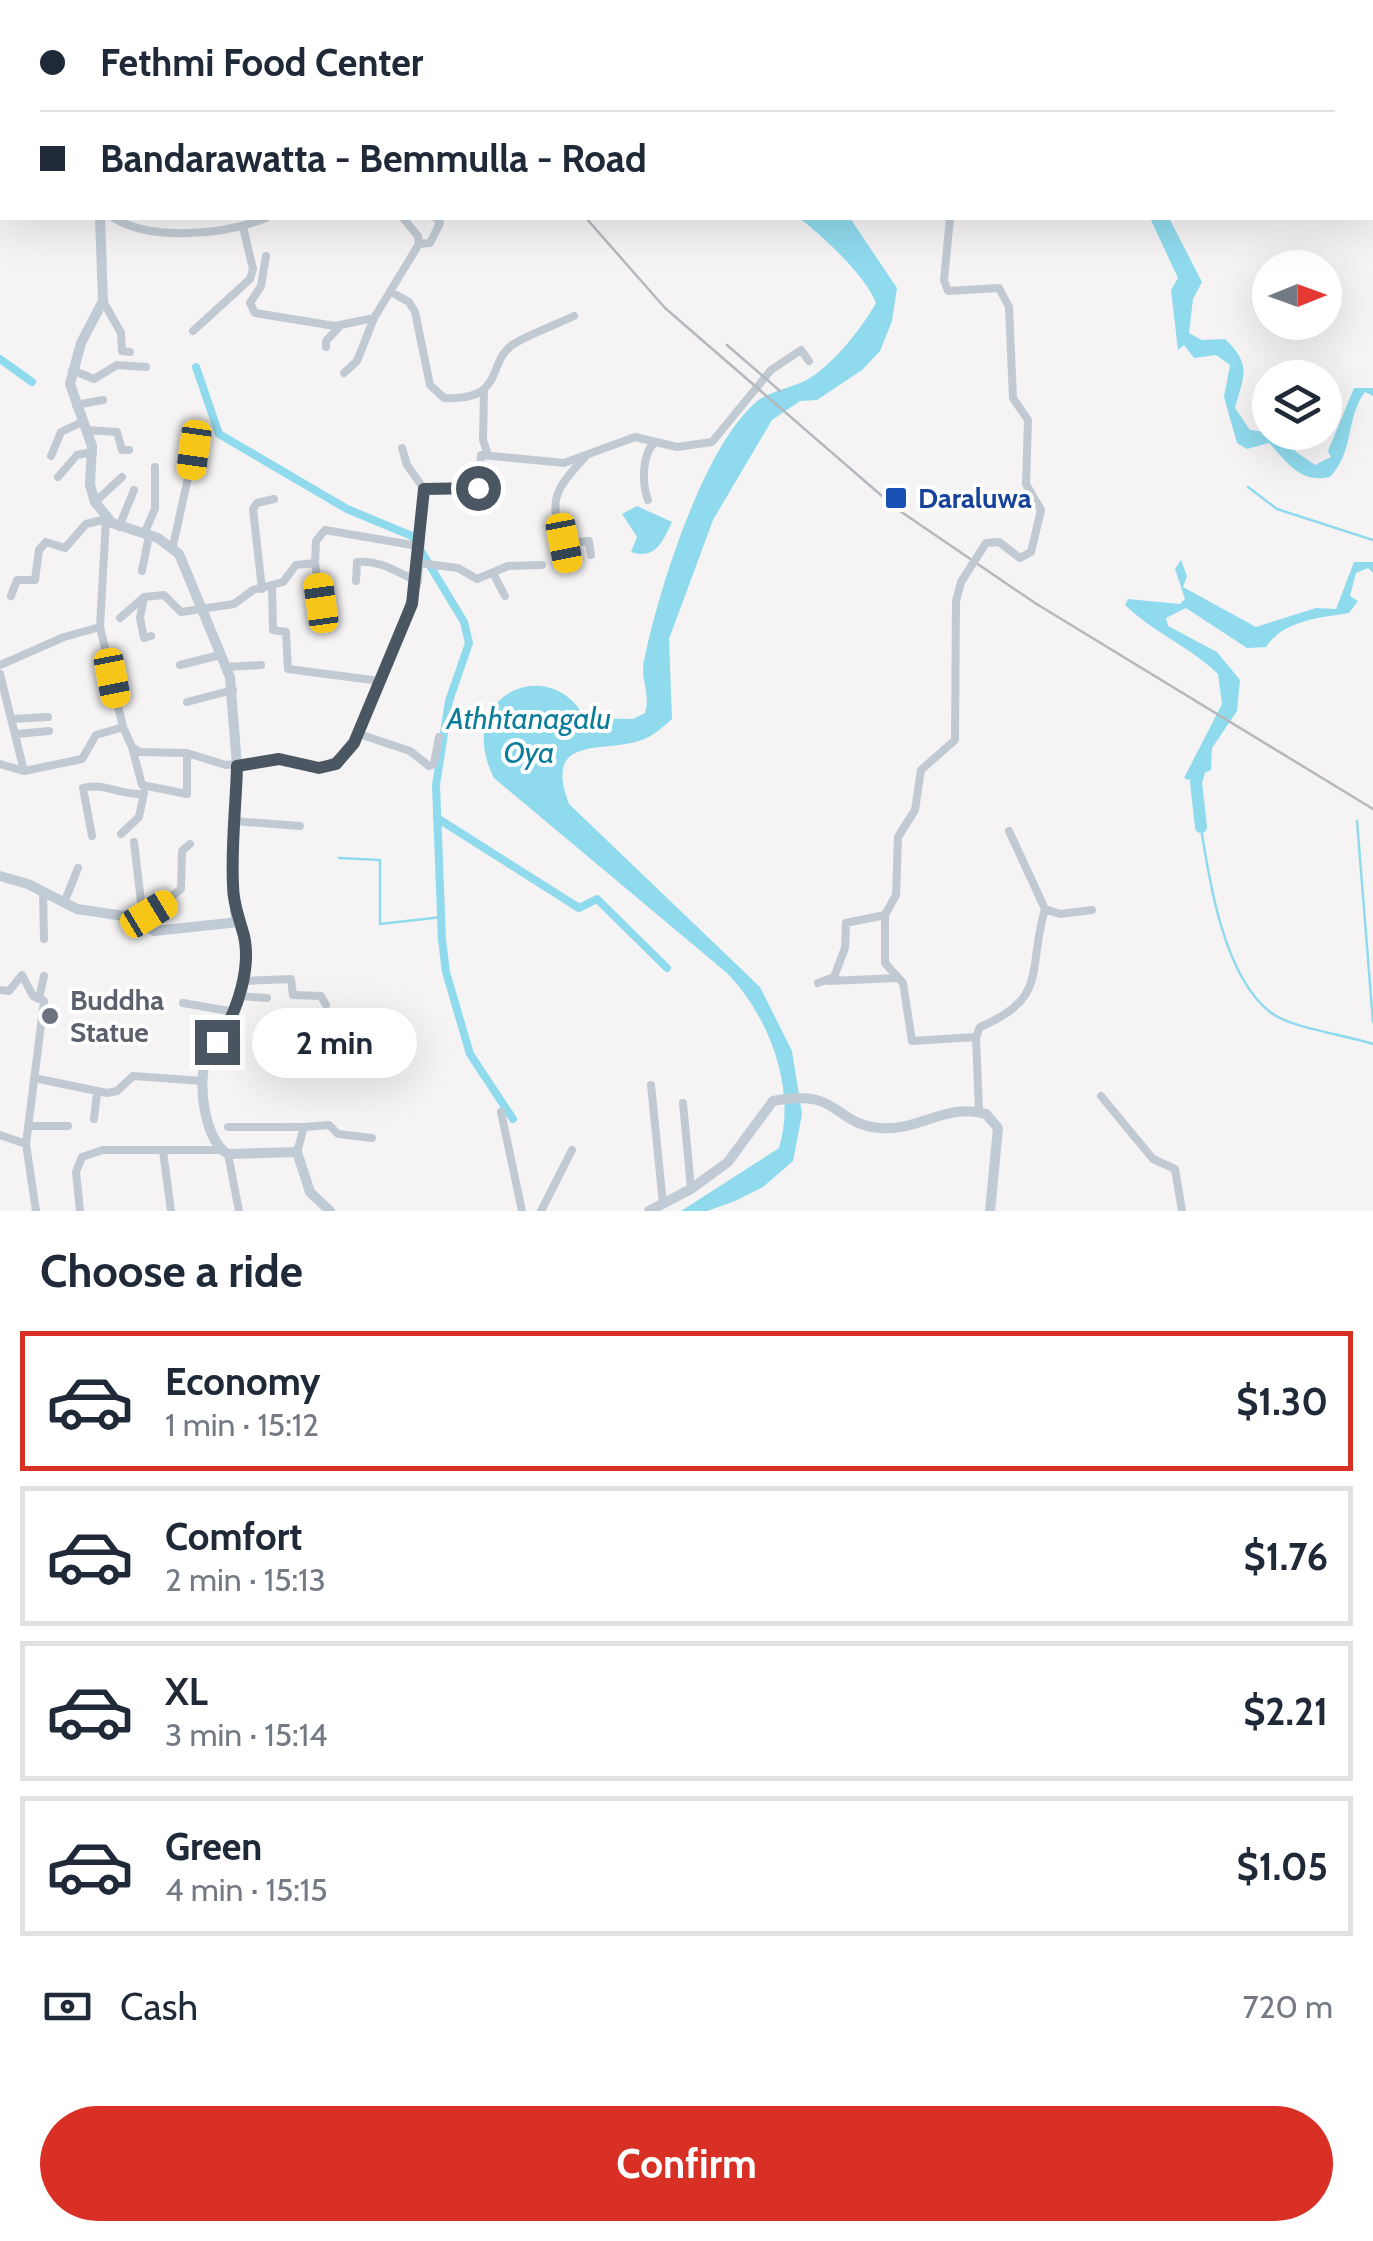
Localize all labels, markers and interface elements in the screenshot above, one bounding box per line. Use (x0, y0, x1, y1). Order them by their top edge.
text: Fethmi Food Center (100, 39, 423, 86)
text: Bandarawatta - Bemmulla - Road (100, 135, 647, 182)
north arrow (1252, 250, 1342, 340)
map controls (1252, 250, 1342, 450)
button: layers (1252, 360, 1342, 450)
car (175, 418, 213, 482)
route start (456, 466, 501, 511)
place label: Daraluwa (918, 481, 1032, 515)
marker: Daraluwa (883, 485, 909, 511)
car (544, 511, 584, 575)
car (302, 571, 340, 635)
car (92, 646, 132, 710)
water label: Athhtanagalu Oya (445, 700, 611, 771)
car (116, 886, 182, 942)
place label: Buddha Statue (70, 983, 164, 1049)
marker: Buddha Statue (39, 1005, 61, 1027)
callout: 2 min (252, 1007, 417, 1077)
route end (195, 1020, 240, 1065)
text: 2 min (296, 1023, 373, 1062)
text: Choose a ride (40, 1244, 303, 1298)
icon: car (45, 1356, 135, 1446)
text: Economy (165, 1358, 320, 1405)
text: $1.30 (1236, 1378, 1328, 1425)
text: 1 min · 15:12 (165, 1405, 319, 1444)
icon: car (45, 1511, 135, 1601)
text: Comfort (165, 1513, 302, 1560)
text: $1.76 (1244, 1533, 1328, 1580)
text: 2 min · 15:13 (165, 1560, 326, 1599)
icon: car (45, 1666, 135, 1756)
text: XL (165, 1668, 208, 1715)
text: $2.21 (1243, 1688, 1328, 1735)
text: 3 min · 15:14 (165, 1715, 328, 1754)
icon: car (45, 1821, 135, 1911)
text: Green (165, 1823, 262, 1870)
text: $1.05 (1237, 1843, 1328, 1890)
text: 4 min · 15:15 (165, 1870, 328, 1909)
icon: cash (40, 1979, 95, 2034)
text: Cash (120, 1983, 198, 2030)
text: 720 m (1243, 1987, 1333, 2026)
button: Confirm (40, 2106, 1333, 2221)

